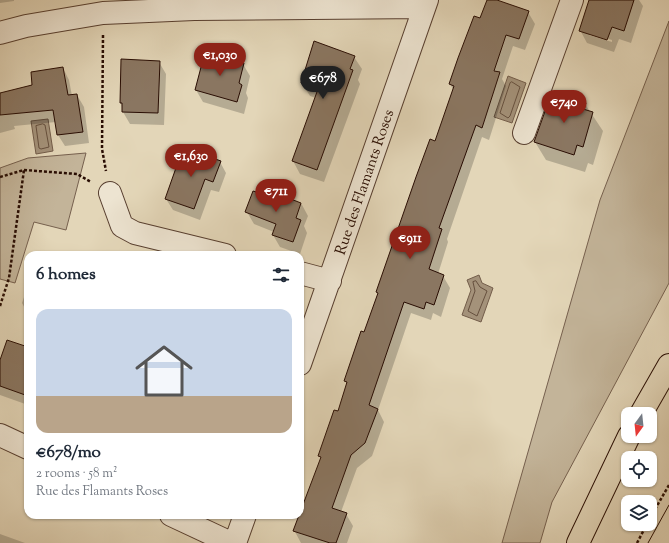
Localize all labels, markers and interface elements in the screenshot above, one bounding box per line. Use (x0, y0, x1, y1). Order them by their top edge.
pin: €1,030 (187, 43, 253, 77)
text: €1,030 (203, 47, 237, 65)
pin: €678 (299, 66, 347, 100)
text: €678 (309, 70, 337, 88)
pin: €740 (540, 90, 588, 124)
text: €740 (551, 94, 577, 112)
street label: Rue des Flamants Roses (331, 107, 400, 258)
pin: €1,630 (158, 144, 224, 178)
text: €1,630 (174, 148, 208, 166)
pin: €711 (252, 179, 300, 213)
text: €711 (264, 183, 288, 201)
pin: €911 (386, 226, 434, 260)
text: €911 (398, 230, 422, 248)
text: 6 homes (36, 263, 96, 287)
icon: filters (270, 264, 292, 286)
icon: home (128, 335, 200, 407)
north arrow (621, 407, 657, 443)
map controls (621, 407, 657, 531)
text: €678/mo (36, 441, 101, 465)
button: locate (621, 451, 657, 487)
text: 2 rooms · 58 m² (36, 465, 117, 483)
text: Rue des Flamants Roses (36, 483, 168, 501)
button: layers (621, 495, 657, 531)

